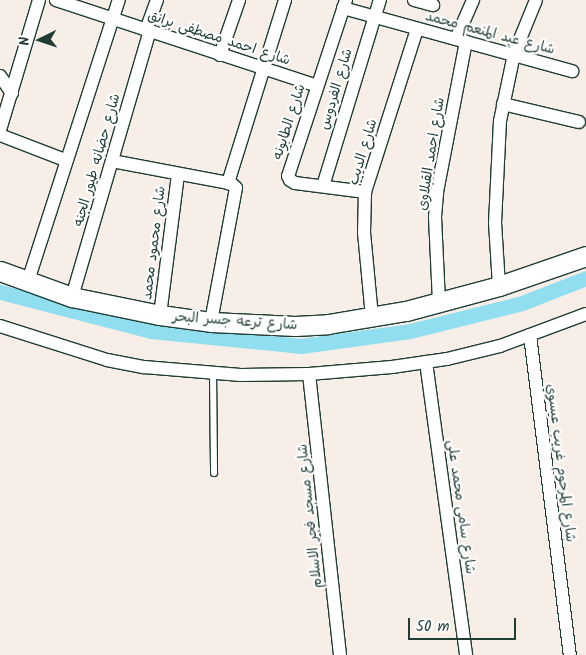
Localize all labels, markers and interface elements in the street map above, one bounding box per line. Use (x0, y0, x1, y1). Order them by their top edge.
street label: شارع احمد مصطفى برانق (146, 7, 292, 69)
street label: شارع عبد المنعم محمد (423, 8, 557, 58)
north arrow (15, 15, 65, 65)
text: N (14, 36, 36, 46)
street label: شارع الفردوس (316, 46, 356, 132)
street label: شارع الطابونه (269, 82, 309, 162)
street label: شارع حضانه طيور الجنه (70, 92, 124, 228)
street label: شارع احمد القبلاوى (414, 96, 448, 212)
street label: شارع الديب (345, 117, 381, 187)
street label: شارع محمود محمد (139, 185, 169, 301)
street label: شارع ترعه جسر البحر (172, 308, 298, 334)
street label: شارع المرحوم غريب عيسوي (543, 383, 579, 543)
street label: شارع سامى محمد على (443, 439, 479, 575)
street label: شارع مسجد فجر الاسلام (294, 443, 326, 589)
scale bar (411, 608, 518, 640)
text: 50 m (416, 615, 450, 639)

